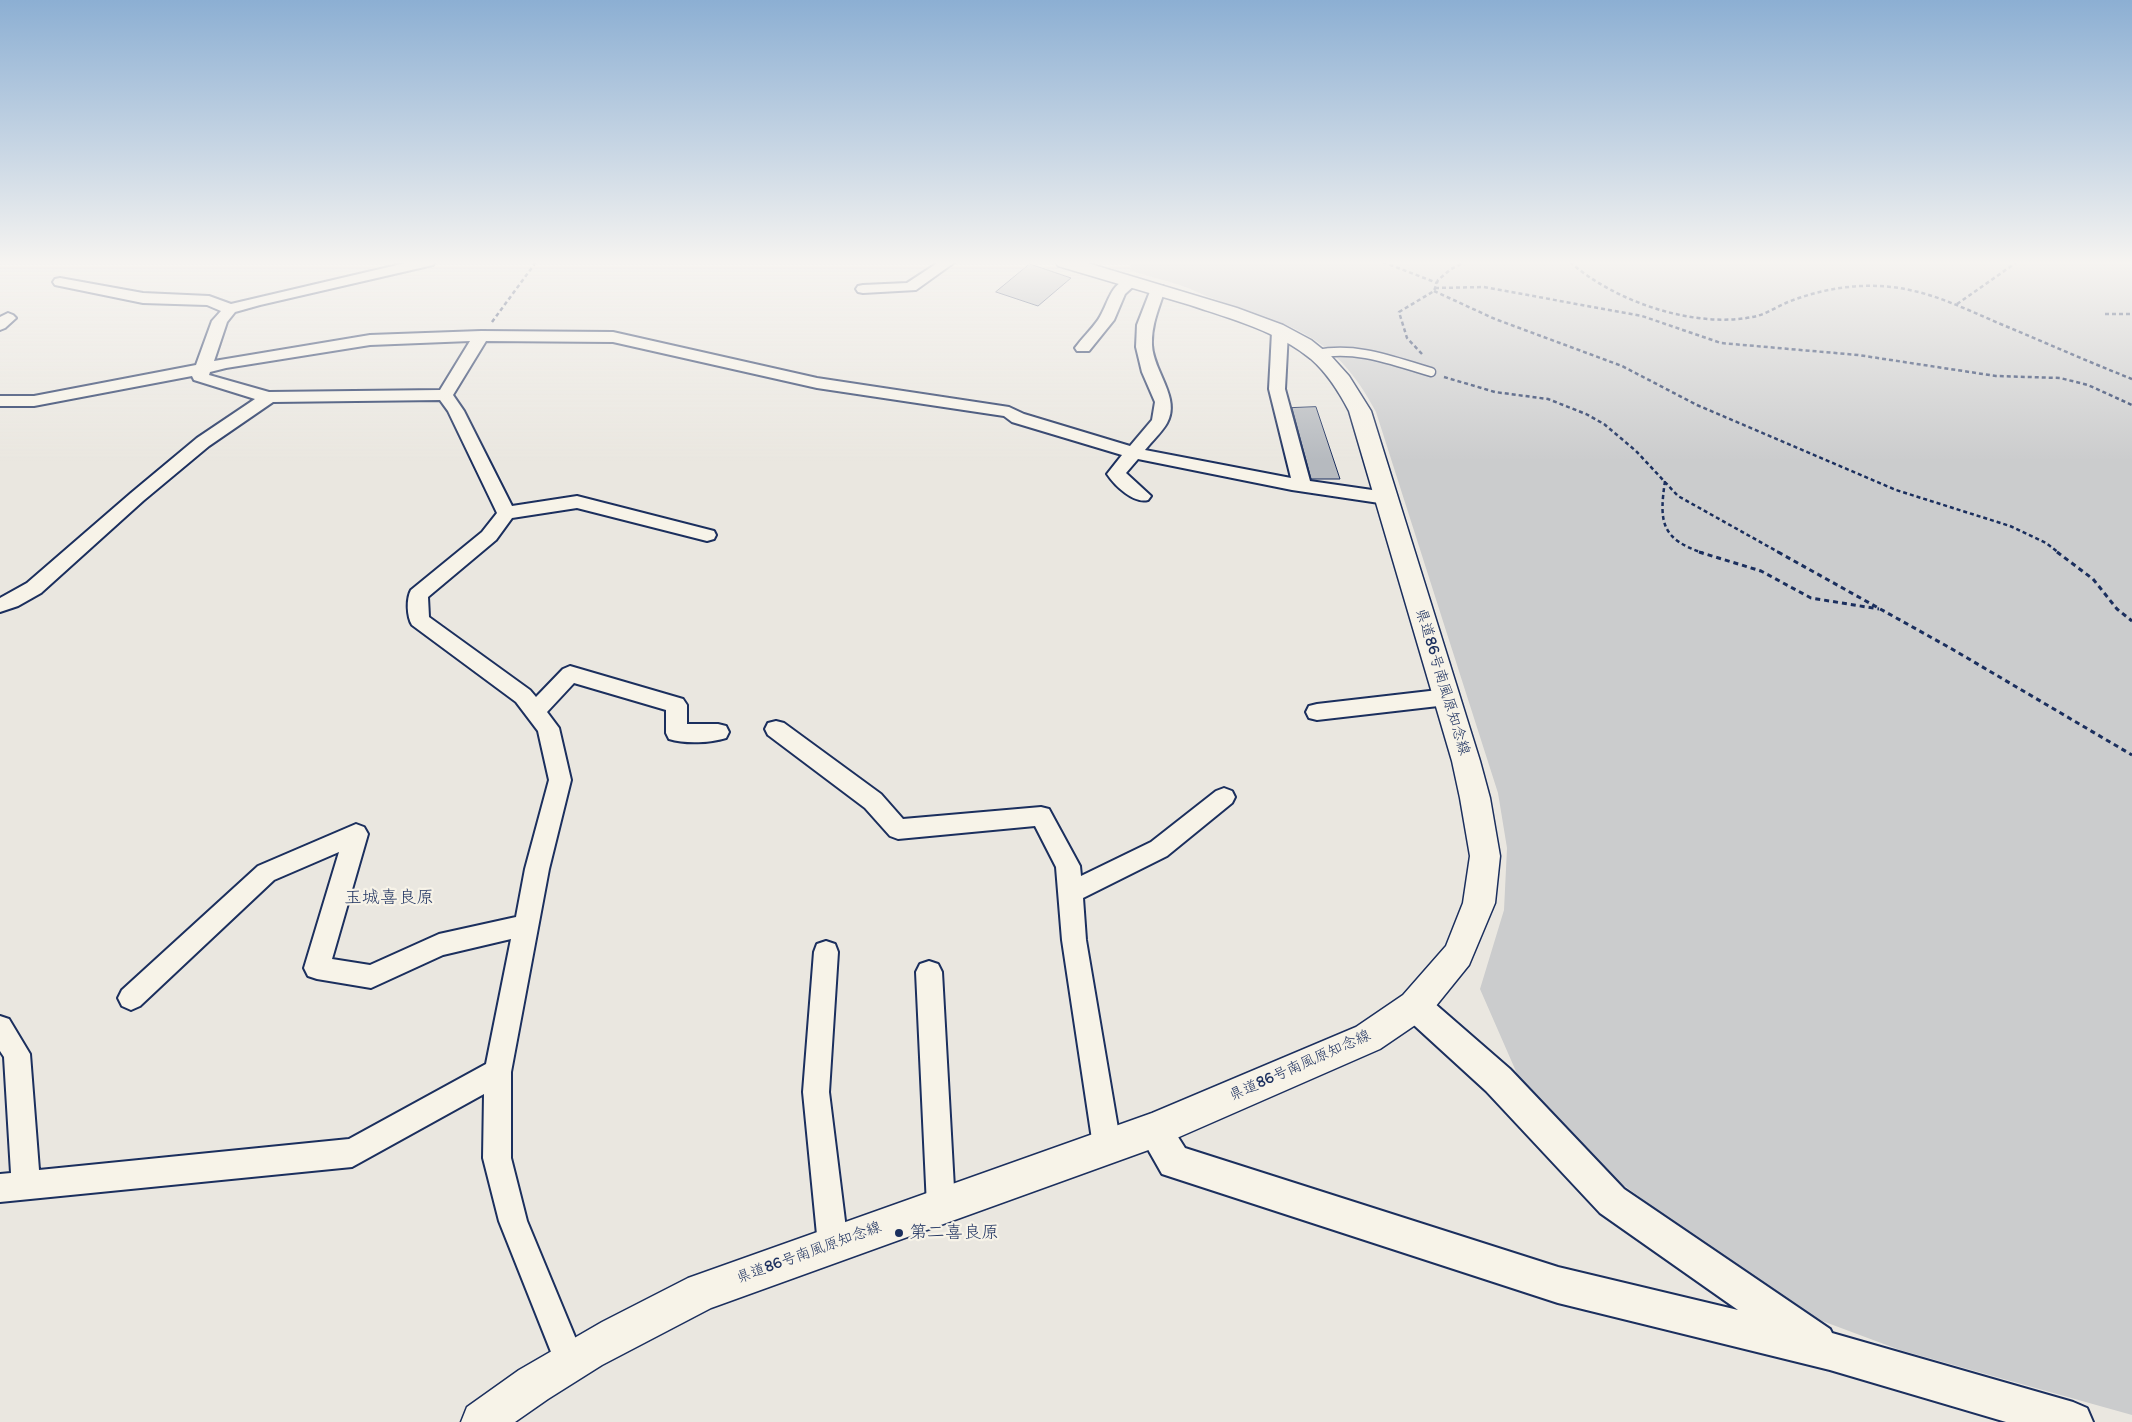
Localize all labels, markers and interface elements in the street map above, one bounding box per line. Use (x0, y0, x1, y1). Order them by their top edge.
street label: 県道86号南風原知念線 (1411, 606, 1473, 758)
district label: 玉城喜良原 (344, 887, 434, 909)
street label: 県道86号南風原知念線 (1226, 1027, 1374, 1105)
street label: 県道86号南風原知念線 (734, 1218, 884, 1288)
place label: 第二喜良原 (909, 1222, 999, 1244)
marker: 第二喜良原 (893, 1227, 905, 1239)

